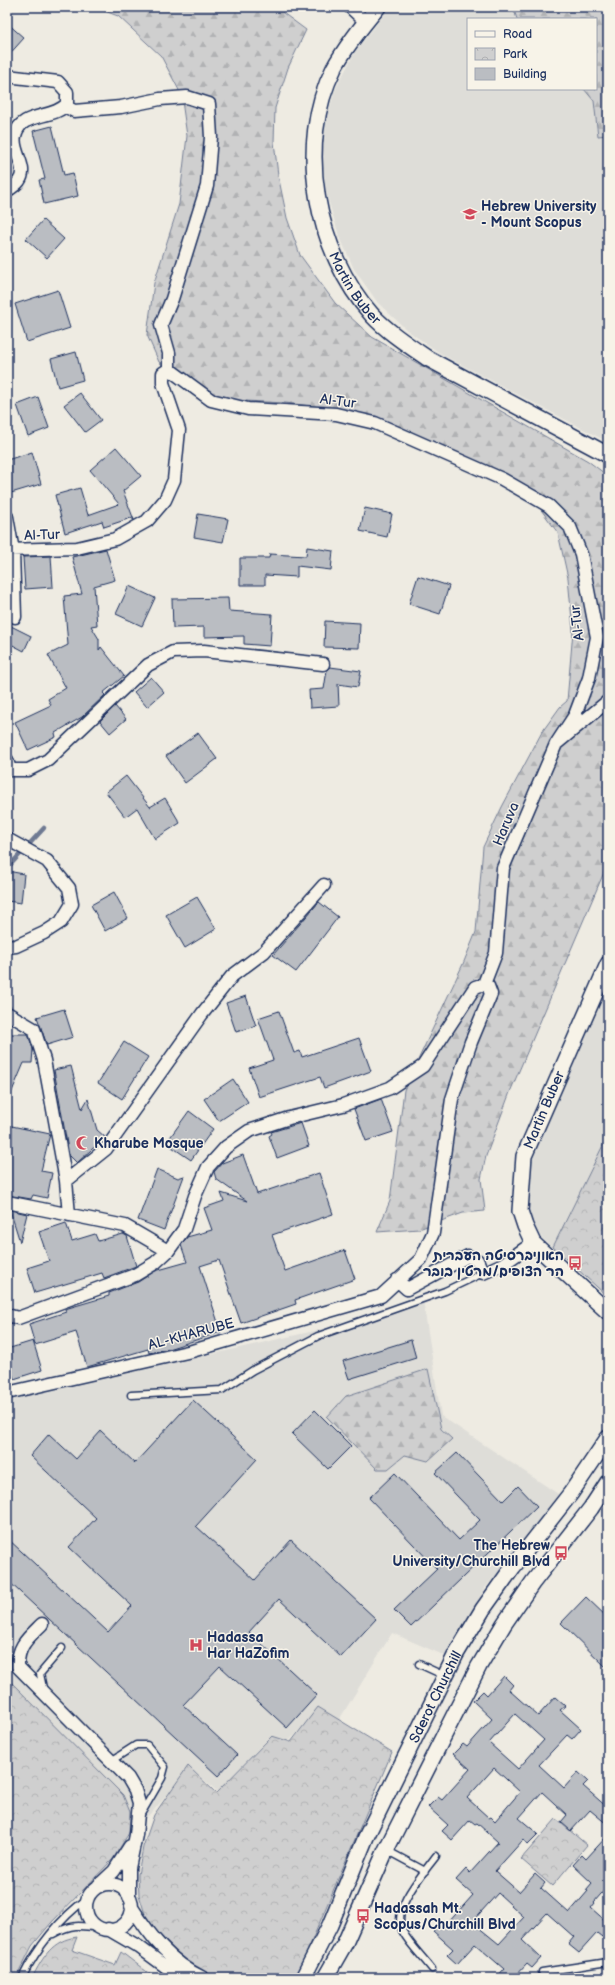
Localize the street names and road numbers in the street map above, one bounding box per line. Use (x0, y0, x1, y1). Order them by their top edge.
street label: Martin Buber (326, 249, 385, 328)
street label: Al-Tur (319, 390, 358, 412)
street label: Al-Tur (24, 526, 61, 544)
street label: Al-Tur (566, 603, 588, 642)
street label: Haruva (489, 800, 523, 848)
street label: Martin Buber (520, 1068, 568, 1152)
street label: AL-KHARUBE (146, 1314, 236, 1354)
street label: Sderot Churchill (405, 1647, 465, 1745)

